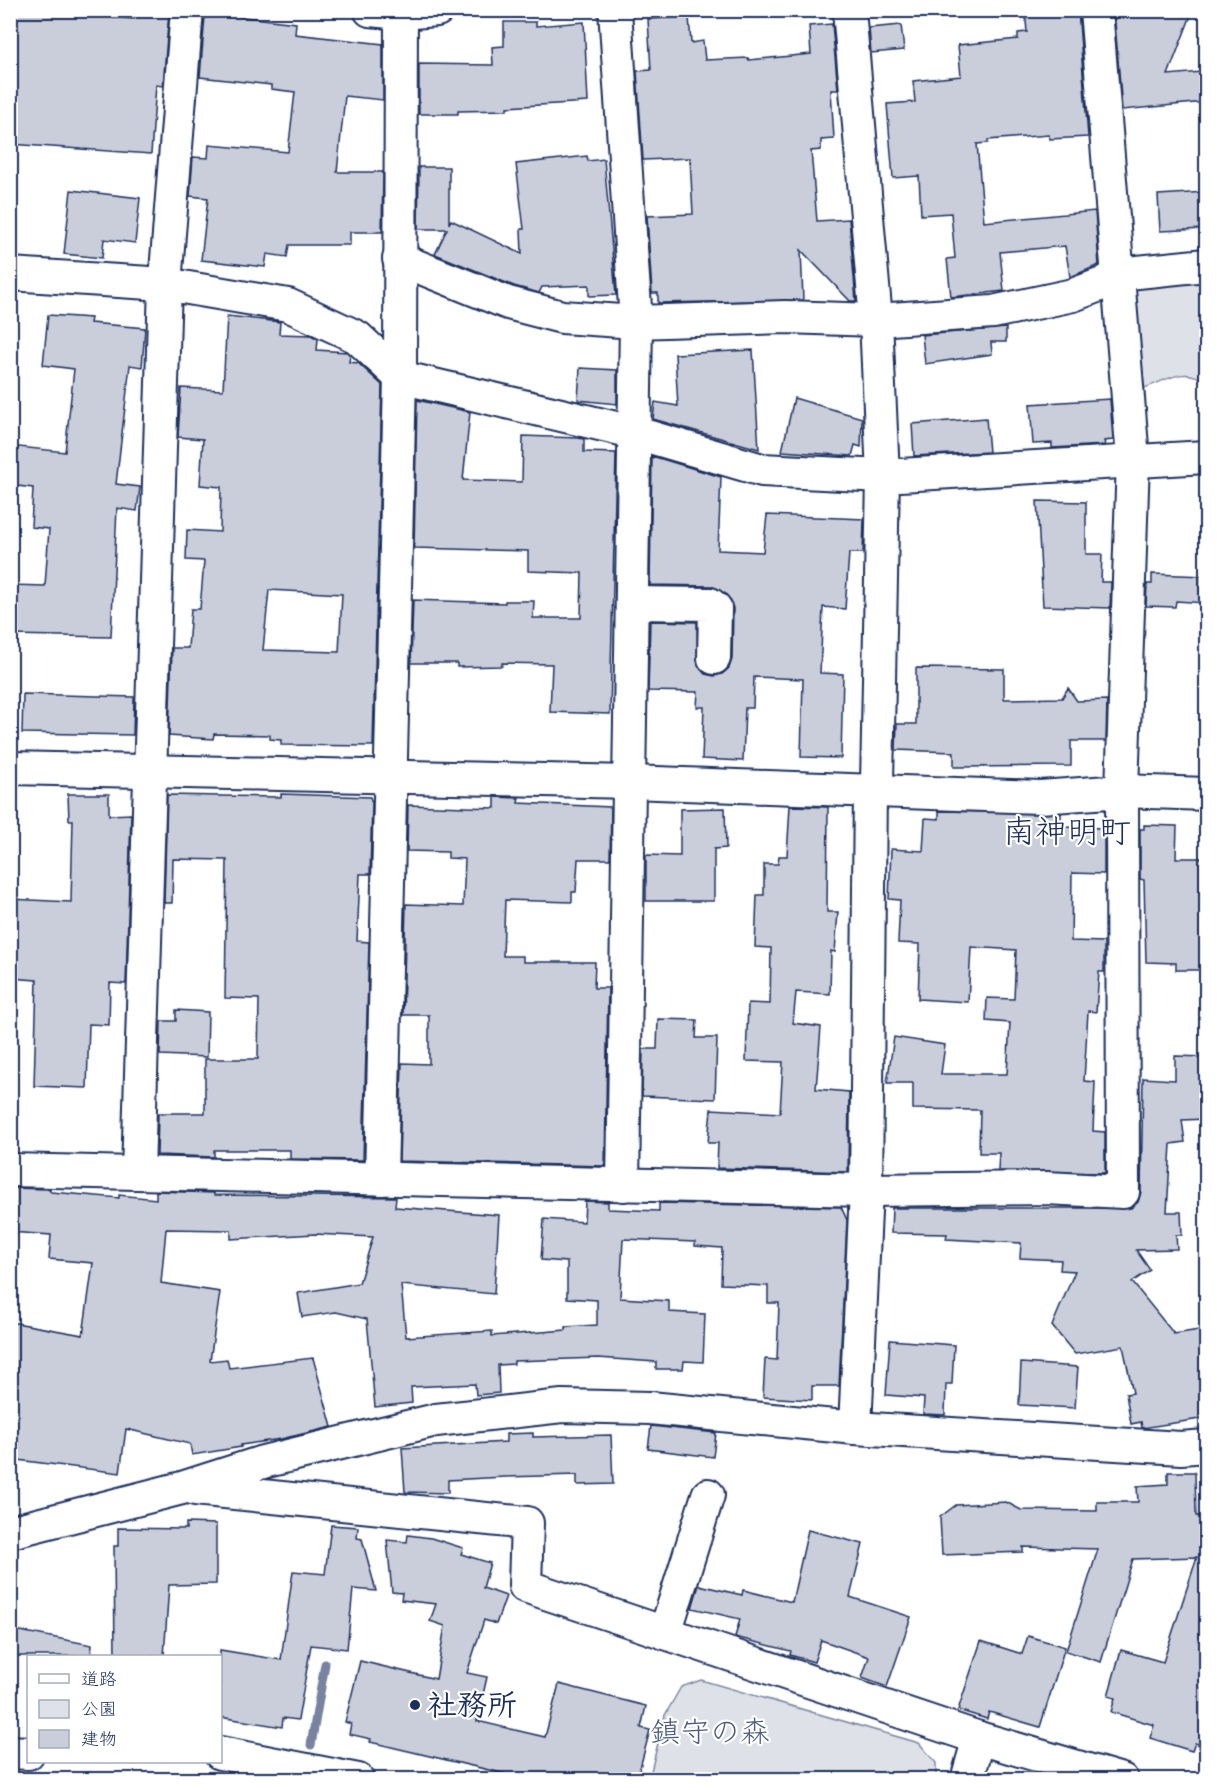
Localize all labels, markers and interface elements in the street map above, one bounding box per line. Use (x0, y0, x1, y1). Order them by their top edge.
district label: 南神明町 (1003, 811, 1131, 852)
legend (27, 1655, 222, 1763)
text: 道路 (81, 1668, 117, 1690)
place label: 社務所 (427, 1686, 517, 1724)
text: 公園 (81, 1698, 117, 1720)
marker: 社務所 (408, 1698, 422, 1712)
park label: 鎮守の森 (650, 1713, 770, 1751)
text: 建物 (81, 1728, 117, 1750)

